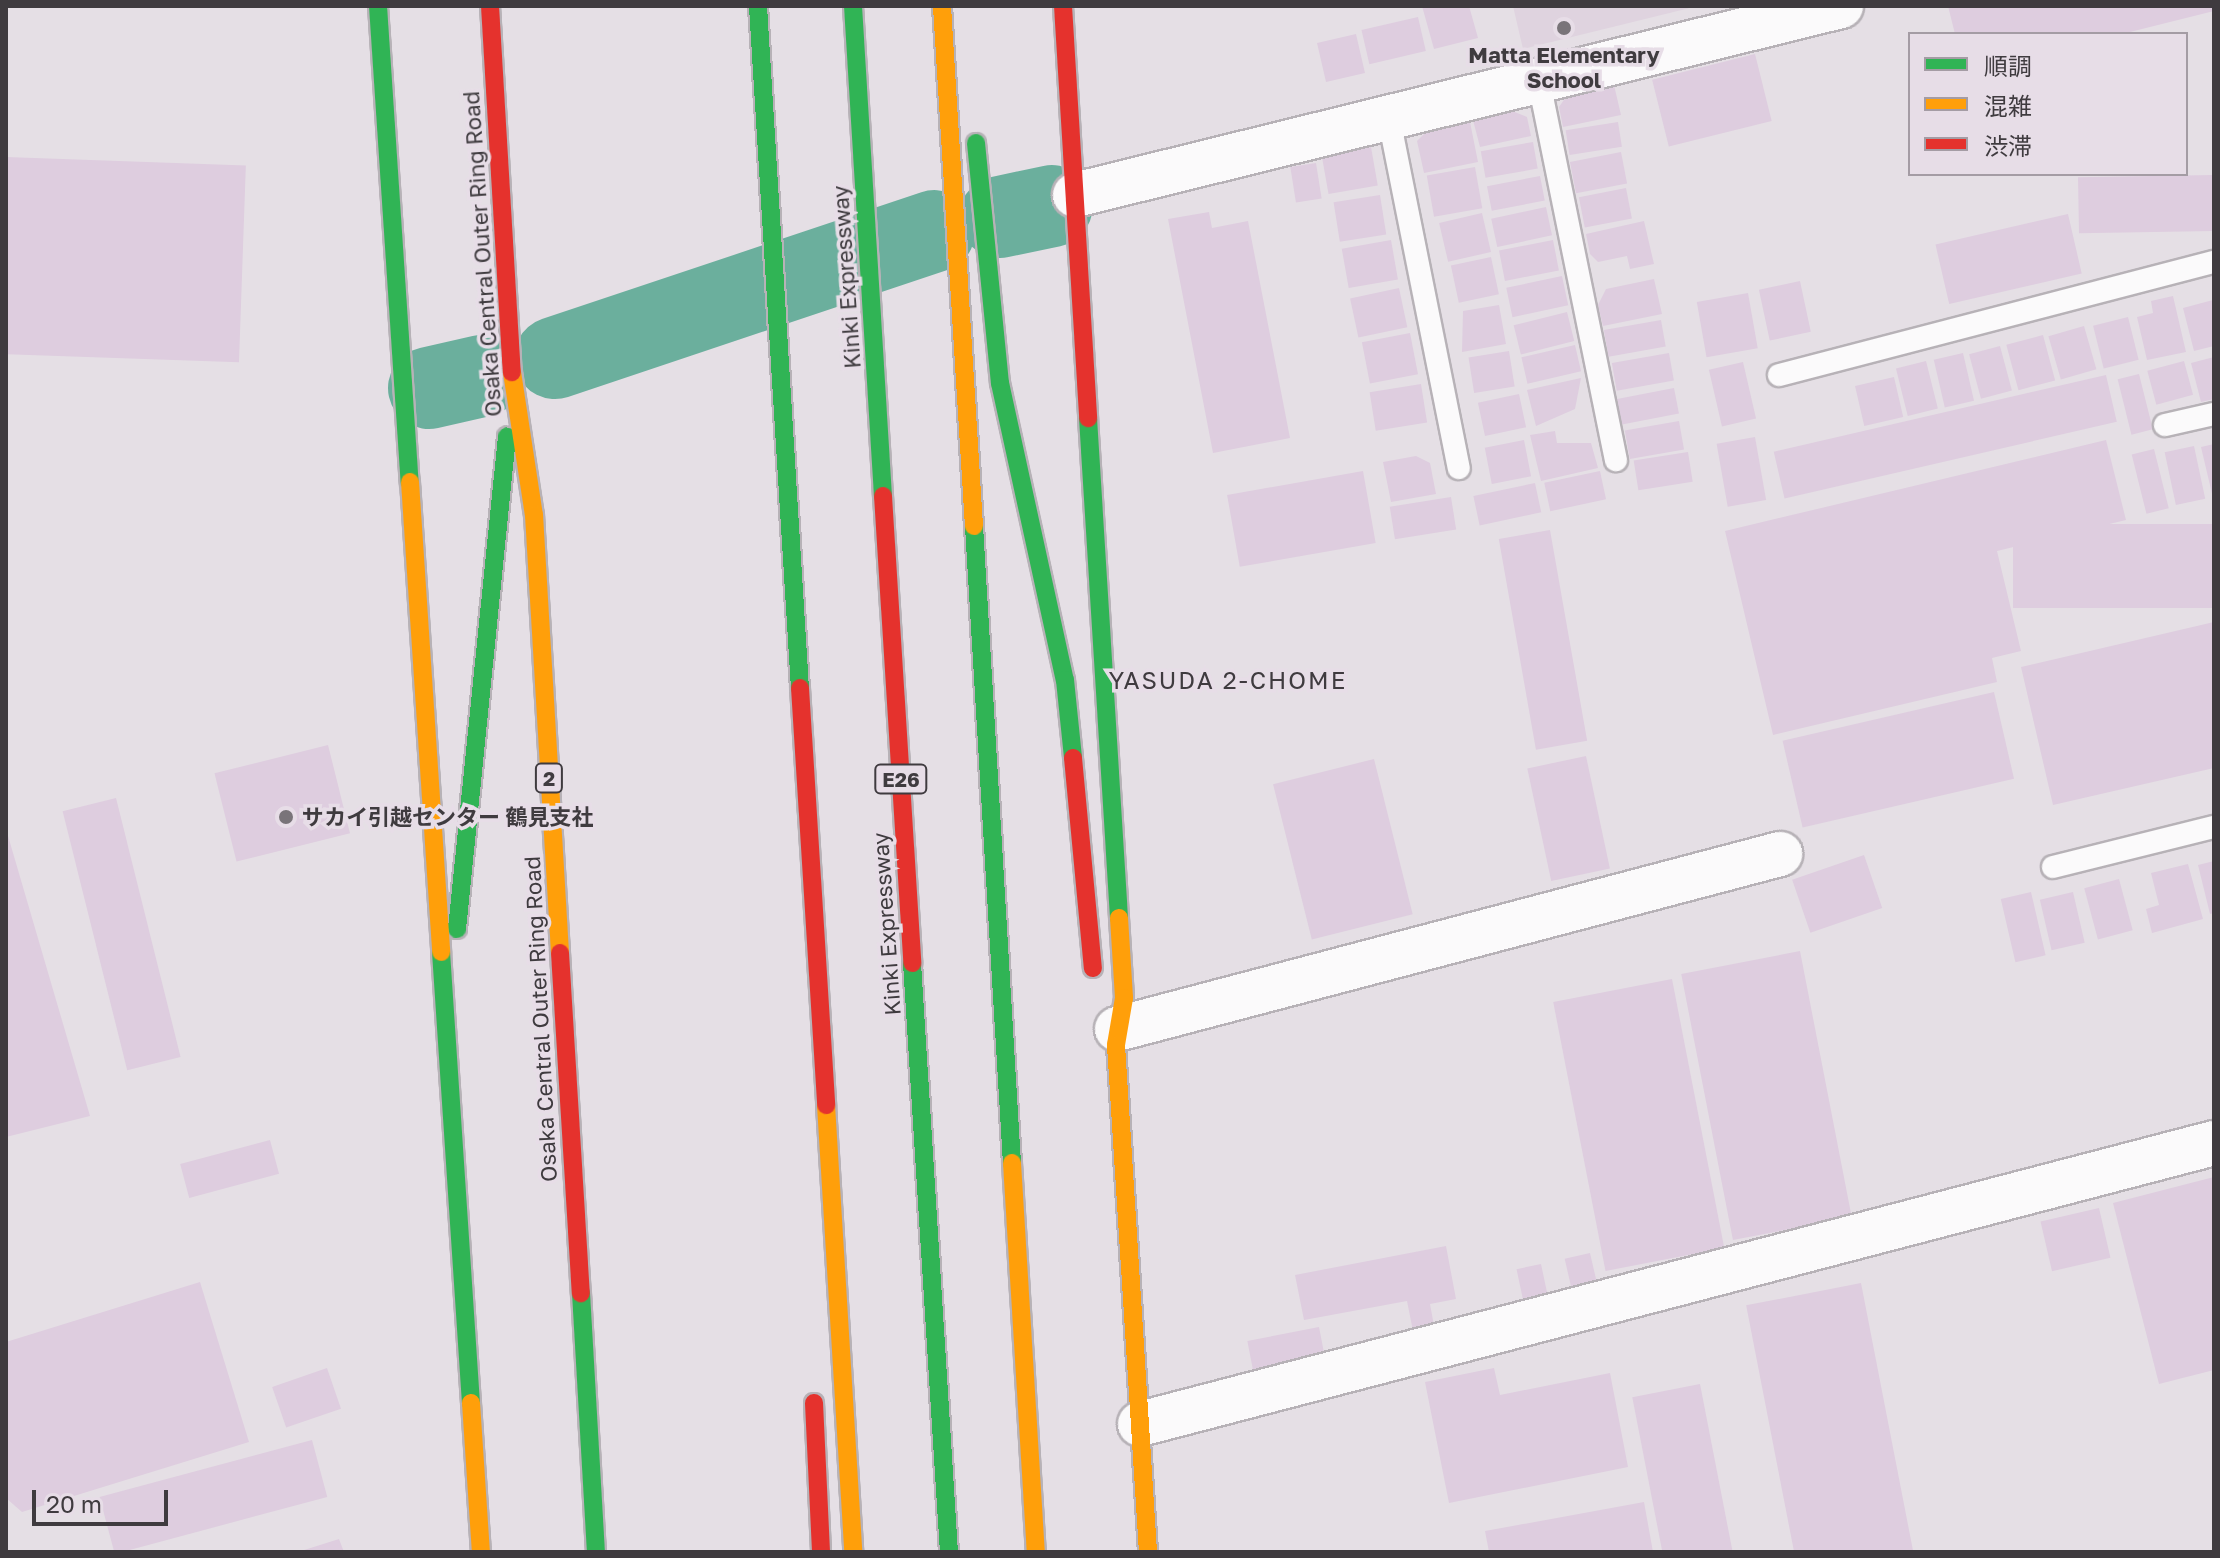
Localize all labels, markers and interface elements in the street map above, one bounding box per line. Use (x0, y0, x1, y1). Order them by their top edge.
marker: Matta Elementary School (1555, 19, 1573, 37)
legend (1908, 32, 2188, 176)
place label: Matta Elementary School (1468, 41, 1660, 92)
text: 順調 (1984, 51, 2032, 80)
street label: Osaka Central Outer Ring Road (457, 90, 507, 418)
text: 混雑 (1984, 91, 2032, 120)
text: 渋滞 (1984, 131, 2032, 160)
street label: Kinki Expressway (826, 184, 866, 370)
district label: YASUDA 2-CHOME (1109, 666, 1347, 694)
road number: 2 (533, 762, 565, 794)
road number: E26 (873, 763, 929, 795)
place label: サカイ引越センター 鶴見支社 (302, 804, 593, 830)
marker: サカイ引越センター 鶴見支社 (277, 808, 295, 826)
street label: Kinki Expressway (866, 831, 906, 1017)
street label: Osaka Central Outer Ring Road (518, 855, 562, 1183)
scale bar (36, 1474, 172, 1524)
text: 20 m (46, 1489, 102, 1518)

